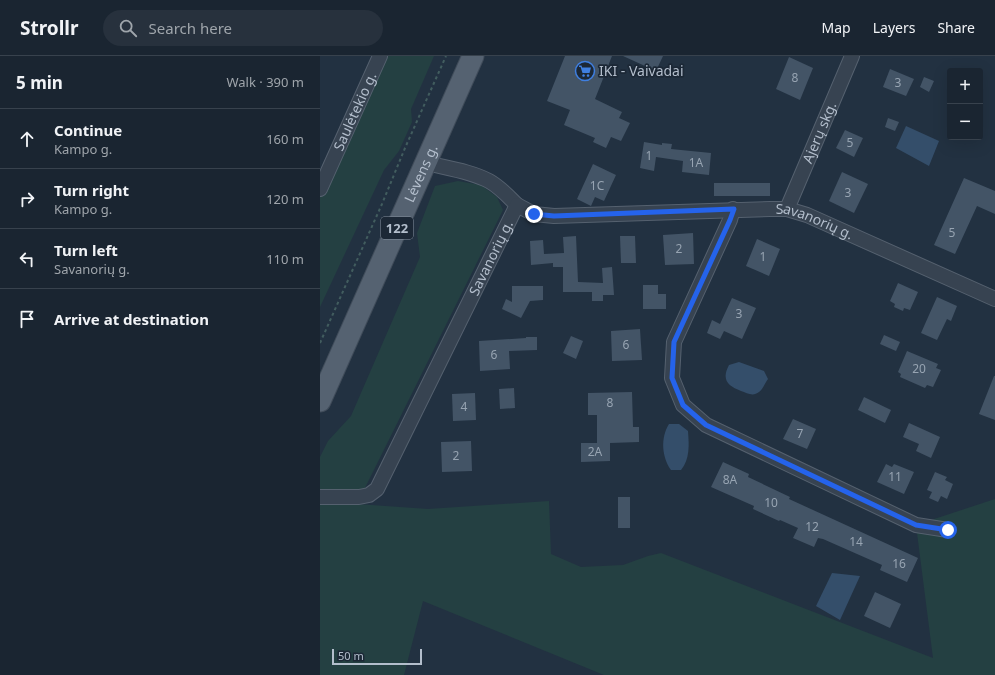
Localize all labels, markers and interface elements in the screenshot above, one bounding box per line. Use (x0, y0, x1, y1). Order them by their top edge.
search box (103, 10, 383, 46)
text: Strollr (20, 15, 79, 41)
icon: search (117, 17, 139, 39)
text: Search here (149, 18, 232, 38)
text: Map (822, 18, 851, 37)
text: Layers (873, 18, 915, 37)
text: Share (937, 18, 975, 37)
supermarket icon: IKI - Vaivadai (574, 60, 596, 82)
place label: IKI - Vaivadai (599, 61, 684, 80)
map controls (947, 68, 983, 140)
button: + (947, 68, 983, 104)
street label: Saulėtekio g. (328, 69, 380, 154)
house number: 8 (792, 69, 799, 86)
text: 5 min (16, 71, 63, 94)
text: Walk · 390 m (226, 73, 304, 91)
house number: 3 (895, 74, 902, 91)
street label: Ajerų skg. (798, 99, 840, 166)
button: − (947, 104, 983, 140)
text: Continue (54, 120, 122, 140)
icon: ahead (16, 128, 38, 150)
text: 160 m (266, 130, 304, 148)
house number: 5 (847, 134, 854, 151)
text: Kampo g. (54, 140, 112, 158)
street label: Lėvens g. (399, 141, 442, 205)
house number: 1 (646, 147, 652, 164)
house number: 1A (689, 154, 704, 171)
house number: 1C (590, 177, 605, 194)
text: Turn right (54, 180, 129, 200)
house number: 3 (845, 184, 852, 201)
icon: right (16, 188, 38, 210)
text: 120 m (266, 190, 304, 208)
street label: Savanorių g. (776, 198, 856, 244)
text: Kampo g. (54, 200, 112, 218)
route end (525, 205, 543, 223)
road number: 122 (381, 217, 413, 239)
street label: Savanorių g. (464, 217, 517, 298)
house number: 5 (949, 224, 956, 241)
text: Turn left (54, 240, 118, 260)
house number: 2 (676, 240, 683, 257)
icon: left (16, 248, 38, 270)
house number: 1 (760, 248, 766, 265)
text: 110 m (266, 250, 304, 268)
text: Savanorių g. (54, 260, 130, 278)
house number: 3 (736, 305, 743, 322)
icon: arrive (16, 308, 38, 330)
text: Arrive at destination (54, 309, 209, 329)
house number: 6 (623, 336, 630, 353)
house number: 6 (491, 346, 498, 363)
house number: 20 (912, 360, 926, 377)
house number: 8 (607, 394, 614, 411)
house number: 4 (461, 398, 468, 415)
house number: 7 (797, 425, 804, 442)
house number: 2A (588, 443, 603, 460)
house number: 2 (453, 447, 460, 464)
house number: 11 (888, 468, 902, 485)
house number: 8A (723, 471, 738, 488)
house number: 10 (764, 494, 778, 511)
house number: 12 (805, 518, 819, 535)
route start (939, 521, 957, 539)
house number: 14 (849, 533, 863, 550)
house number: 16 (892, 555, 906, 572)
scale bar (332, 647, 422, 666)
text: 50 m (338, 648, 364, 663)

